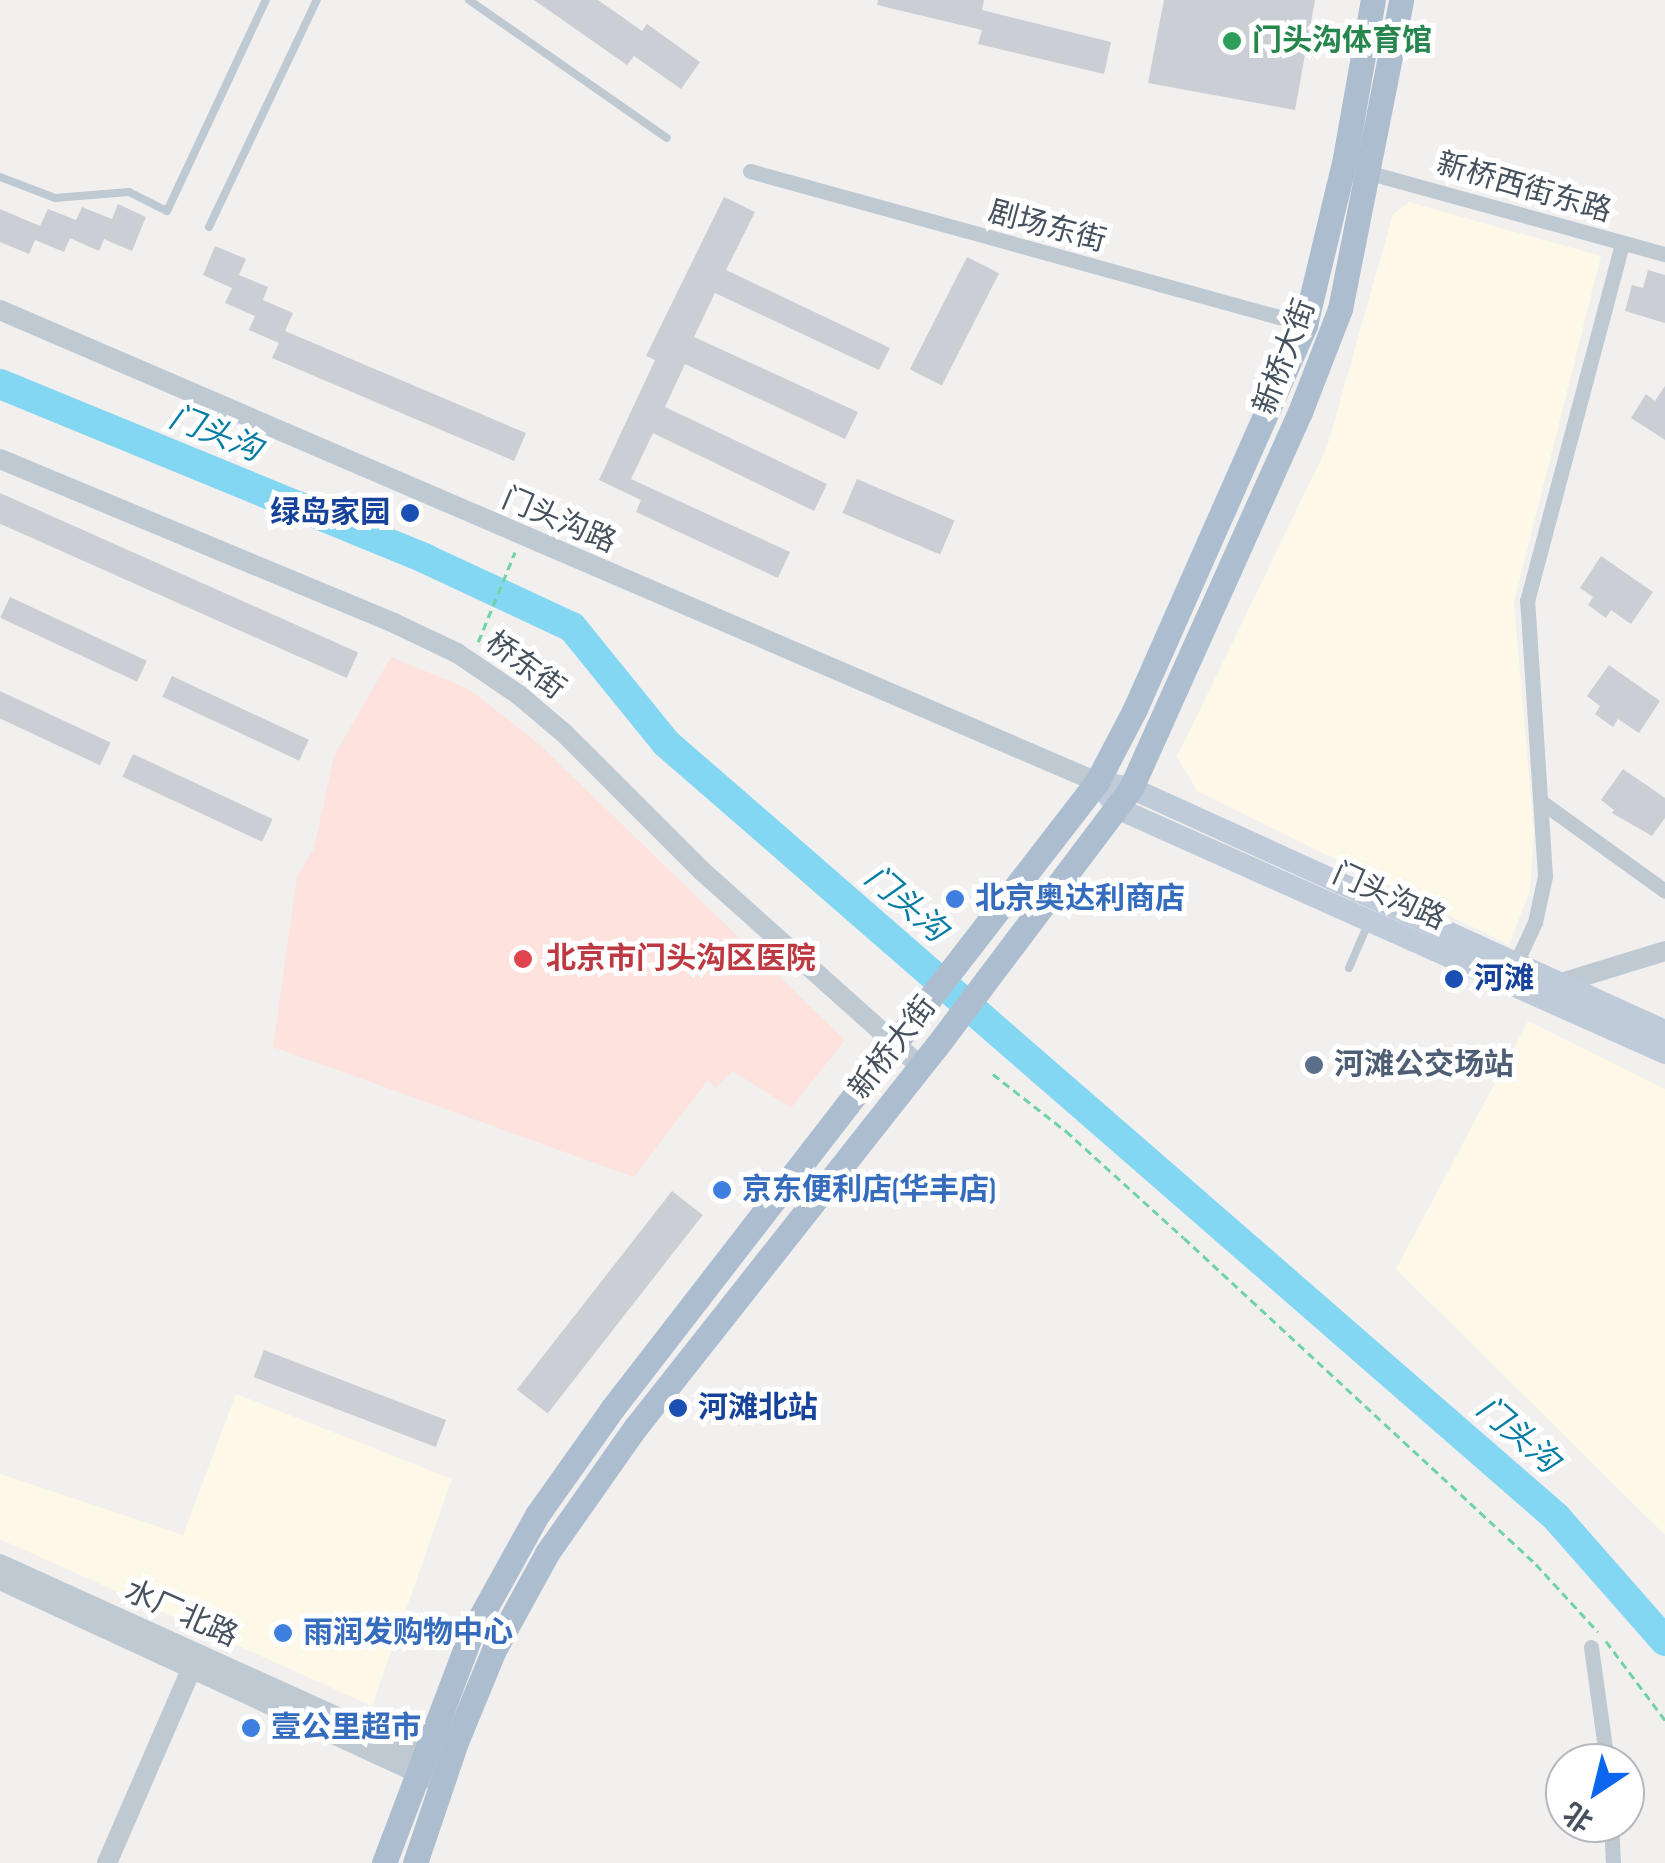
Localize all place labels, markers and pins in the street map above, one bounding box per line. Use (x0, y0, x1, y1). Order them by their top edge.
place label: 门头沟体育馆 (1252, 23, 1432, 59)
marker: 门头沟体育馆 (1221, 30, 1243, 52)
place label: 绿岛家园 (270, 495, 390, 531)
marker: 绿岛家园 (399, 502, 421, 524)
place label: 北京奥达利商店 (975, 881, 1185, 917)
marker: 北京奥达利商店 (944, 888, 966, 910)
place label: 北京市门头沟区医院 (546, 941, 816, 977)
marker: 北京市门头沟区医院 (510, 946, 536, 972)
place label: 河滩 (1474, 961, 1534, 997)
marker: 河滩 (1443, 968, 1465, 990)
place label: 河滩公交场站 (1334, 1047, 1514, 1083)
marker: 河滩公交场站 (1303, 1054, 1325, 1076)
place label: 京东便利店(华丰店) (742, 1172, 996, 1208)
marker: 京东便利店(华丰店) (711, 1179, 733, 1201)
place label: 河滩北站 (698, 1390, 818, 1426)
marker: 河滩北站 (667, 1397, 689, 1419)
place label: 雨润发购物中心 (303, 1615, 513, 1651)
marker: 雨润发购物中心 (272, 1622, 294, 1644)
place label: 壹公里超市 (271, 1710, 421, 1746)
marker: 壹公里超市 (240, 1717, 262, 1739)

